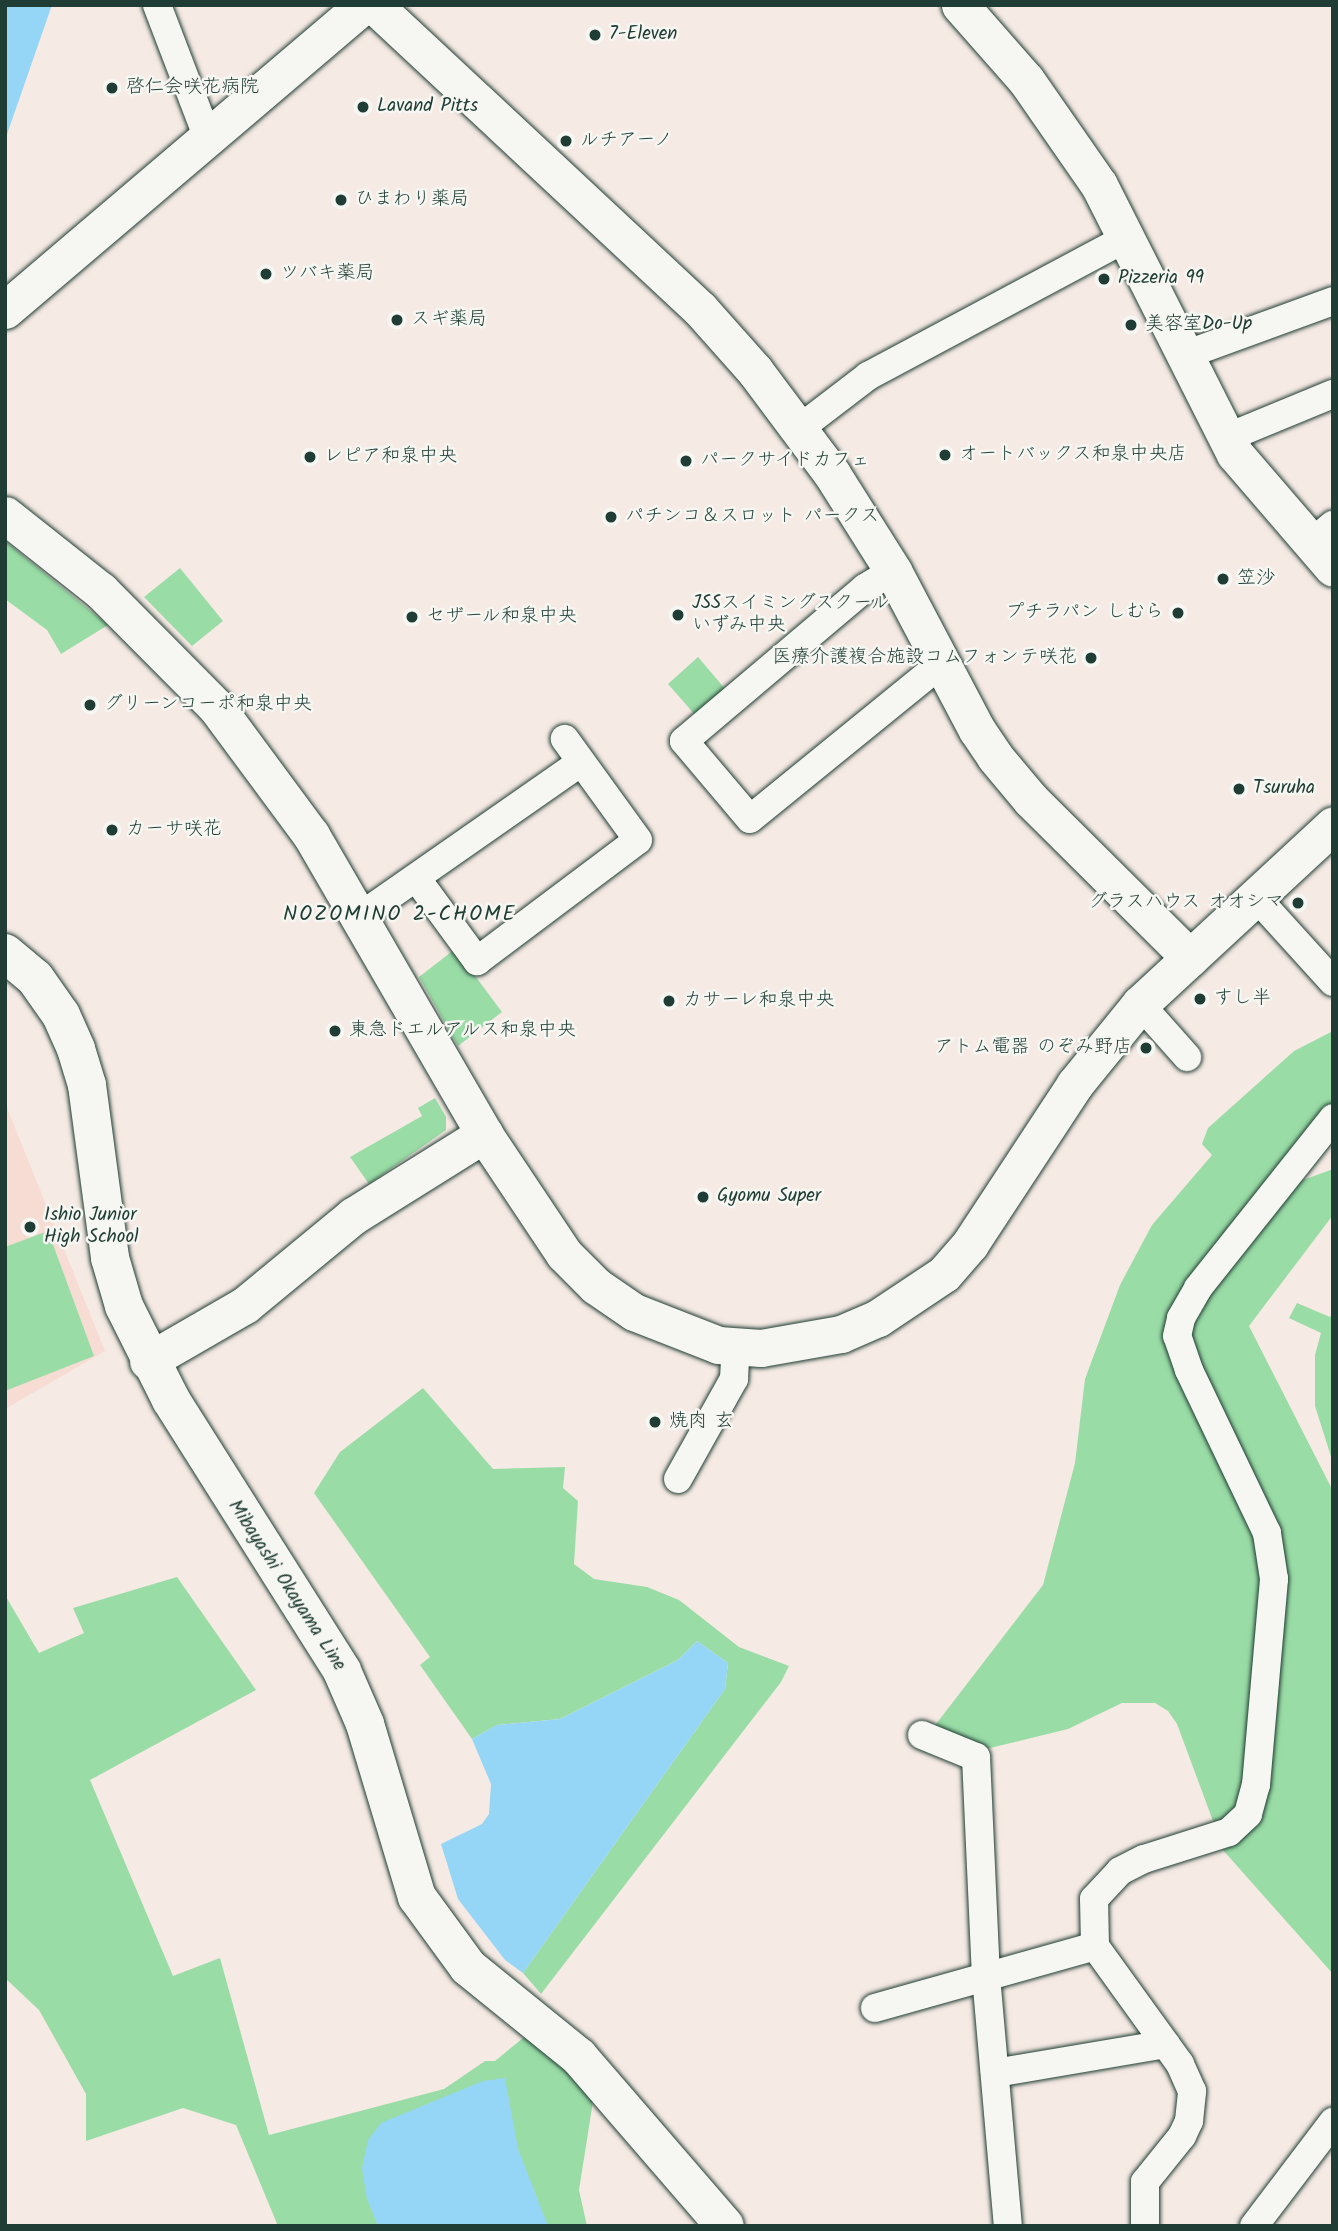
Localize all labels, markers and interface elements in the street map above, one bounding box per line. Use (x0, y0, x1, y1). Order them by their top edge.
place label: 7-Eleven (609, 24, 677, 46)
marker: 7-Eleven (587, 27, 603, 43)
place label: 啓仁会咲花病院 (126, 77, 259, 99)
marker: 啓仁会咲花病院 (104, 80, 120, 96)
place label: Lavand Pitts (377, 96, 478, 118)
marker: Lavand Pitts (355, 99, 371, 115)
place label: ルチアーノ (580, 130, 674, 152)
marker: ルチアーノ (558, 133, 574, 149)
place label: ひまわり薬局 (355, 189, 469, 211)
marker: ひまわり薬局 (333, 192, 349, 208)
place label: ツバキ薬局 (280, 263, 375, 285)
marker: ツバキ薬局 (258, 266, 274, 282)
place label: Pizzeria 99 (1118, 268, 1204, 290)
marker: Pizzeria 99 (1096, 271, 1112, 287)
place label: スギ薬局 (411, 309, 487, 331)
marker: スギ薬局 (389, 312, 405, 328)
place label: 美容室Do-Up (1145, 314, 1252, 336)
marker: 美容室Do-Up (1123, 317, 1139, 333)
place label: オートバックス和泉中央店 (959, 444, 1187, 466)
place label: レピア和泉中央 (324, 446, 457, 468)
marker: オートバックス和泉中央店 (937, 447, 953, 463)
marker: レピア和泉中央 (302, 449, 318, 465)
place label: パークサイドカフェ (700, 450, 871, 472)
marker: パークサイドカフェ (678, 453, 694, 469)
place label: パチンコ＆スロット パークス (625, 506, 880, 528)
marker: パチンコ＆スロット パークス (603, 509, 619, 525)
place label: 笠沙 (1237, 568, 1275, 590)
marker: 笠沙 (1215, 571, 1231, 587)
place label: JSSスイミングスクール いずみ中央 (692, 593, 892, 637)
place label: プチラパン しむら (1004, 602, 1164, 624)
marker: プチラパン しむら (1170, 605, 1186, 621)
place label: セザール和泉中央 (426, 606, 578, 628)
marker: JSSスイミングスクール いずみ中央 (670, 607, 686, 623)
marker: セザール和泉中央 (404, 609, 420, 625)
place label: 医療介護複合施設コムフォンテ咲花 (773, 647, 1077, 669)
marker: 医療介護複合施設コムフォンテ咲花 (1083, 650, 1099, 666)
place label: グリーンコーポ和泉中央 (104, 694, 313, 716)
marker: グリーンコーポ和泉中央 (82, 697, 98, 713)
place label: Tsuruha (1253, 778, 1315, 800)
marker: Tsuruha (1231, 781, 1247, 797)
place label: カーサ咲花 (126, 819, 221, 841)
marker: カーサ咲花 (104, 822, 120, 838)
place label: グラスハウス オオシマ (1086, 892, 1284, 914)
marker: グラスハウス オオシマ (1290, 895, 1306, 911)
district label: NOZOMINO 2-CHOME (285, 902, 515, 928)
place label: すし半 (1214, 988, 1271, 1010)
place label: カサーレ和泉中央 (683, 990, 835, 1012)
marker: すし半 (1192, 991, 1208, 1007)
marker: カサーレ和泉中央 (661, 993, 677, 1009)
place label: 東急ドエルアルス和泉中央 (349, 1020, 577, 1042)
marker: 東急ドエルアルス和泉中央 (327, 1023, 343, 1039)
place label: アトム電器 のぞみ野店 (934, 1037, 1132, 1059)
marker: アトム電器 のぞみ野店 (1138, 1040, 1154, 1056)
place label: Gyomu Super (717, 1186, 821, 1208)
marker: Gyomu Super (695, 1189, 711, 1205)
place label: Ishio Junior High School (44, 1205, 139, 1249)
marker: Ishio Junior High School (22, 1219, 38, 1235)
place label: 焼肉 玄 (669, 1411, 734, 1433)
marker: 焼肉 玄 (647, 1414, 663, 1430)
street label: Mibayashi Okayama Line (222, 1496, 350, 1676)

